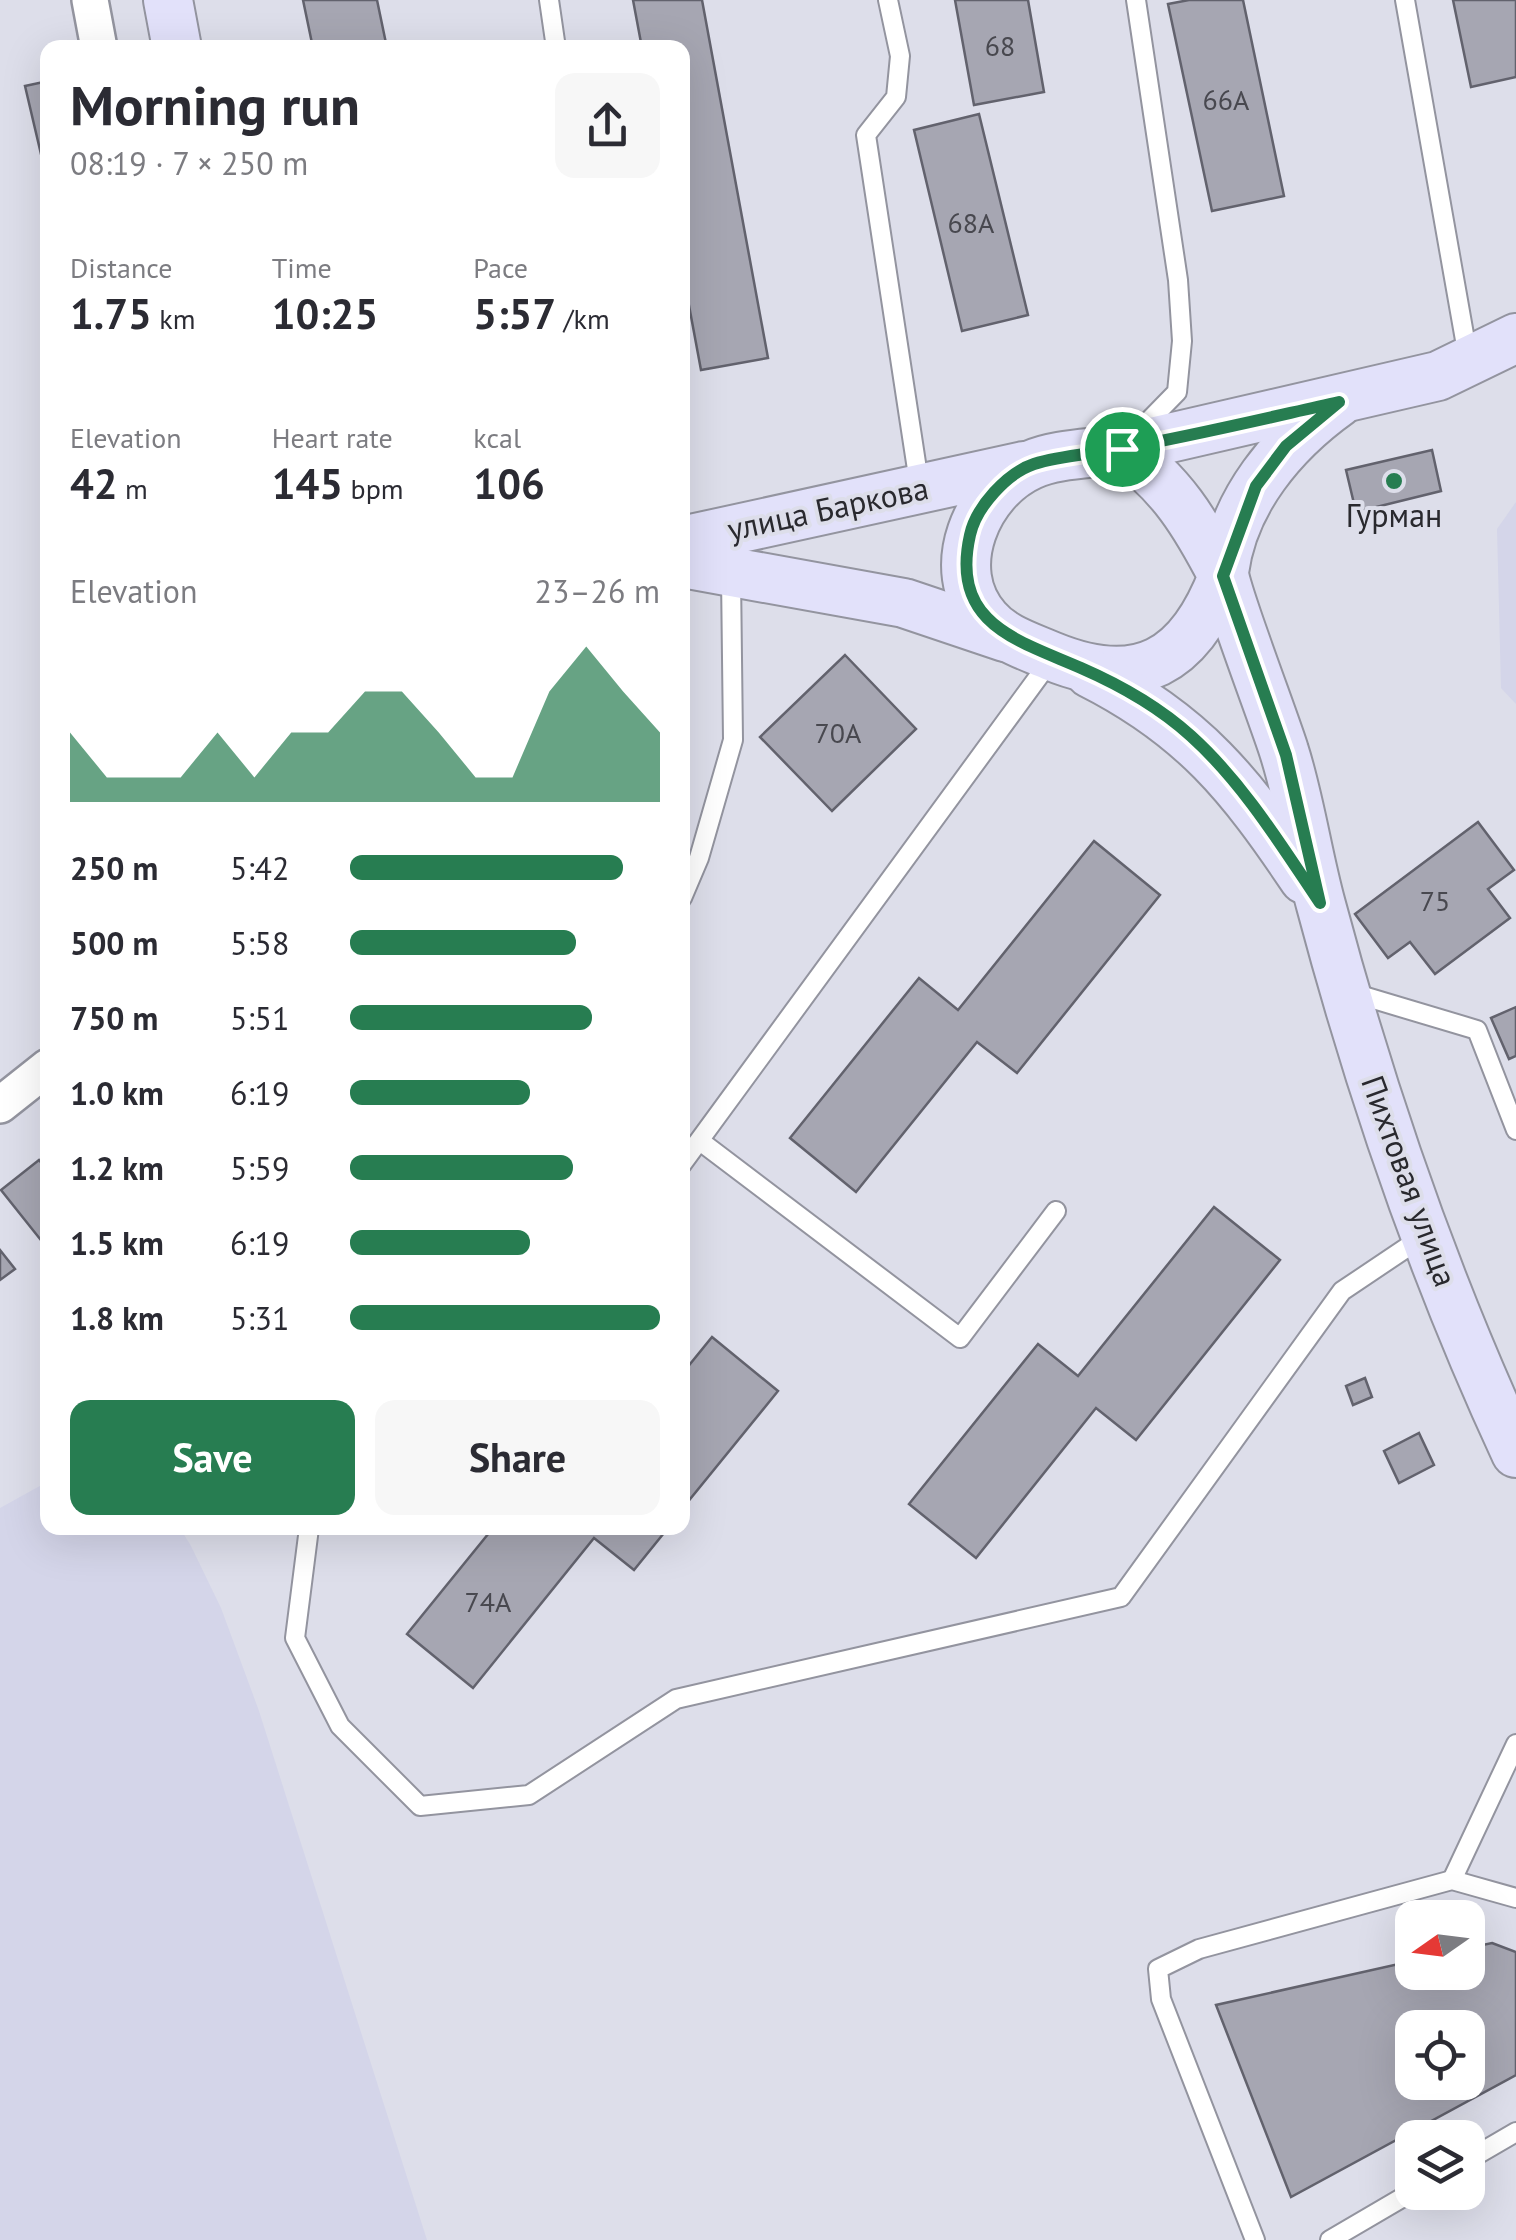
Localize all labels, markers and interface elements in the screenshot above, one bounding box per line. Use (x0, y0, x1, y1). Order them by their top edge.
house number: 68 (985, 27, 1015, 64)
text: Morning run (70, 69, 360, 140)
button: share (555, 73, 660, 178)
house number: 66А (1203, 81, 1250, 118)
text: 08:19 · 7 × 250 m (70, 142, 308, 184)
house number: 68А (948, 204, 995, 241)
text: Distance (70, 249, 173, 286)
text: Time (272, 249, 332, 286)
text: Pace (473, 249, 528, 286)
text: 1.75 (70, 286, 152, 341)
text: 10:25 (272, 286, 378, 341)
text: 5:57 (473, 286, 556, 341)
text: km (152, 300, 195, 337)
text: /km (556, 300, 610, 337)
pin (1080, 407, 1165, 492)
text: Elevation (70, 419, 182, 456)
text: Heart rate (272, 419, 393, 456)
text: kcal (473, 419, 521, 456)
icon: arrive (1095, 422, 1150, 477)
text: 42 (70, 456, 118, 511)
text: 145 (272, 456, 343, 511)
text: 106 (473, 456, 545, 511)
street label: улица Баркова (723, 466, 932, 550)
text: m (118, 470, 148, 507)
text: bpm (343, 470, 404, 507)
marker: Гурман (1383, 470, 1405, 492)
place label: Гурман (1346, 494, 1442, 536)
text: Elevation (70, 570, 197, 612)
text: 23–26 m (535, 570, 660, 612)
house number: 70А (815, 714, 862, 751)
text: 250 m (70, 847, 158, 889)
text: 5:42 (230, 847, 289, 889)
house number: 75 (1420, 882, 1450, 919)
text: 500 m (70, 922, 158, 964)
text: 5:58 (230, 922, 289, 964)
text: 750 m (70, 997, 158, 1039)
text: 5:51 (230, 997, 289, 1039)
street label: Пихтовая улица (1352, 1069, 1468, 1292)
text: 1.0 km (70, 1072, 164, 1114)
text: 6:19 (230, 1072, 289, 1114)
text: 1.2 km (70, 1147, 164, 1189)
text: 5:59 (230, 1147, 289, 1189)
text: 1.5 km (70, 1222, 164, 1264)
text: 6:19 (230, 1222, 289, 1264)
text: 1.8 km (70, 1297, 164, 1339)
text: 5:31 (230, 1297, 289, 1339)
button: Save (70, 1400, 355, 1515)
button: Share (375, 1400, 660, 1515)
house number: 74А (465, 1583, 512, 1620)
north arrow (1395, 1900, 1485, 1990)
map controls (1395, 1900, 1485, 2210)
button: locate (1395, 2010, 1485, 2100)
button: layers (1395, 2120, 1485, 2210)

